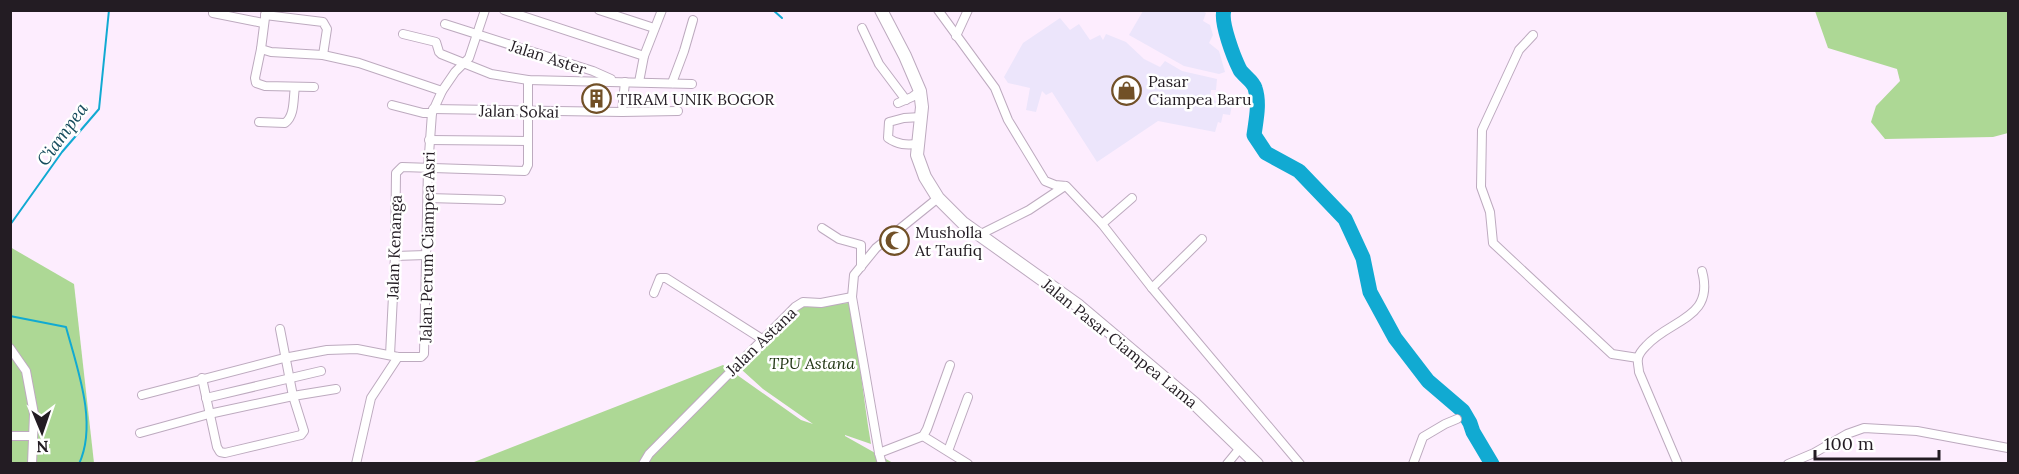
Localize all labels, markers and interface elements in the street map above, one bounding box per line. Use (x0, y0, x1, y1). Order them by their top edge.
street label: Jalan Aster (506, 35, 589, 79)
place label: Pasar Ciampea Baru (1148, 71, 1252, 109)
shop icon: Pasar Ciampea Baru (1111, 74, 1143, 106)
building icon: TIRAM UNIK BOGOR (580, 83, 612, 115)
place label: TIRAM UNIK BOGOR (617, 89, 775, 109)
water label: Ciampea (31, 98, 93, 170)
street label: Jalan Sokai (478, 100, 559, 122)
street label: Jalan Perum Ciampea Asri (415, 151, 439, 344)
street label: Jalan Kenanga (382, 194, 406, 301)
place label: Musholla At Taufiq (914, 222, 983, 260)
mosque icon: Musholla At Taufiq (878, 225, 910, 257)
street label: Jalan Pasar Ciampea Lama (1037, 273, 1202, 412)
street label: Jalan Astana (721, 302, 800, 380)
park label: TPU Astana (769, 353, 855, 373)
north arrow (12, 402, 72, 462)
scale bar (1815, 423, 1940, 461)
text: 100 m (1824, 432, 1874, 455)
text: N (36, 437, 49, 457)

